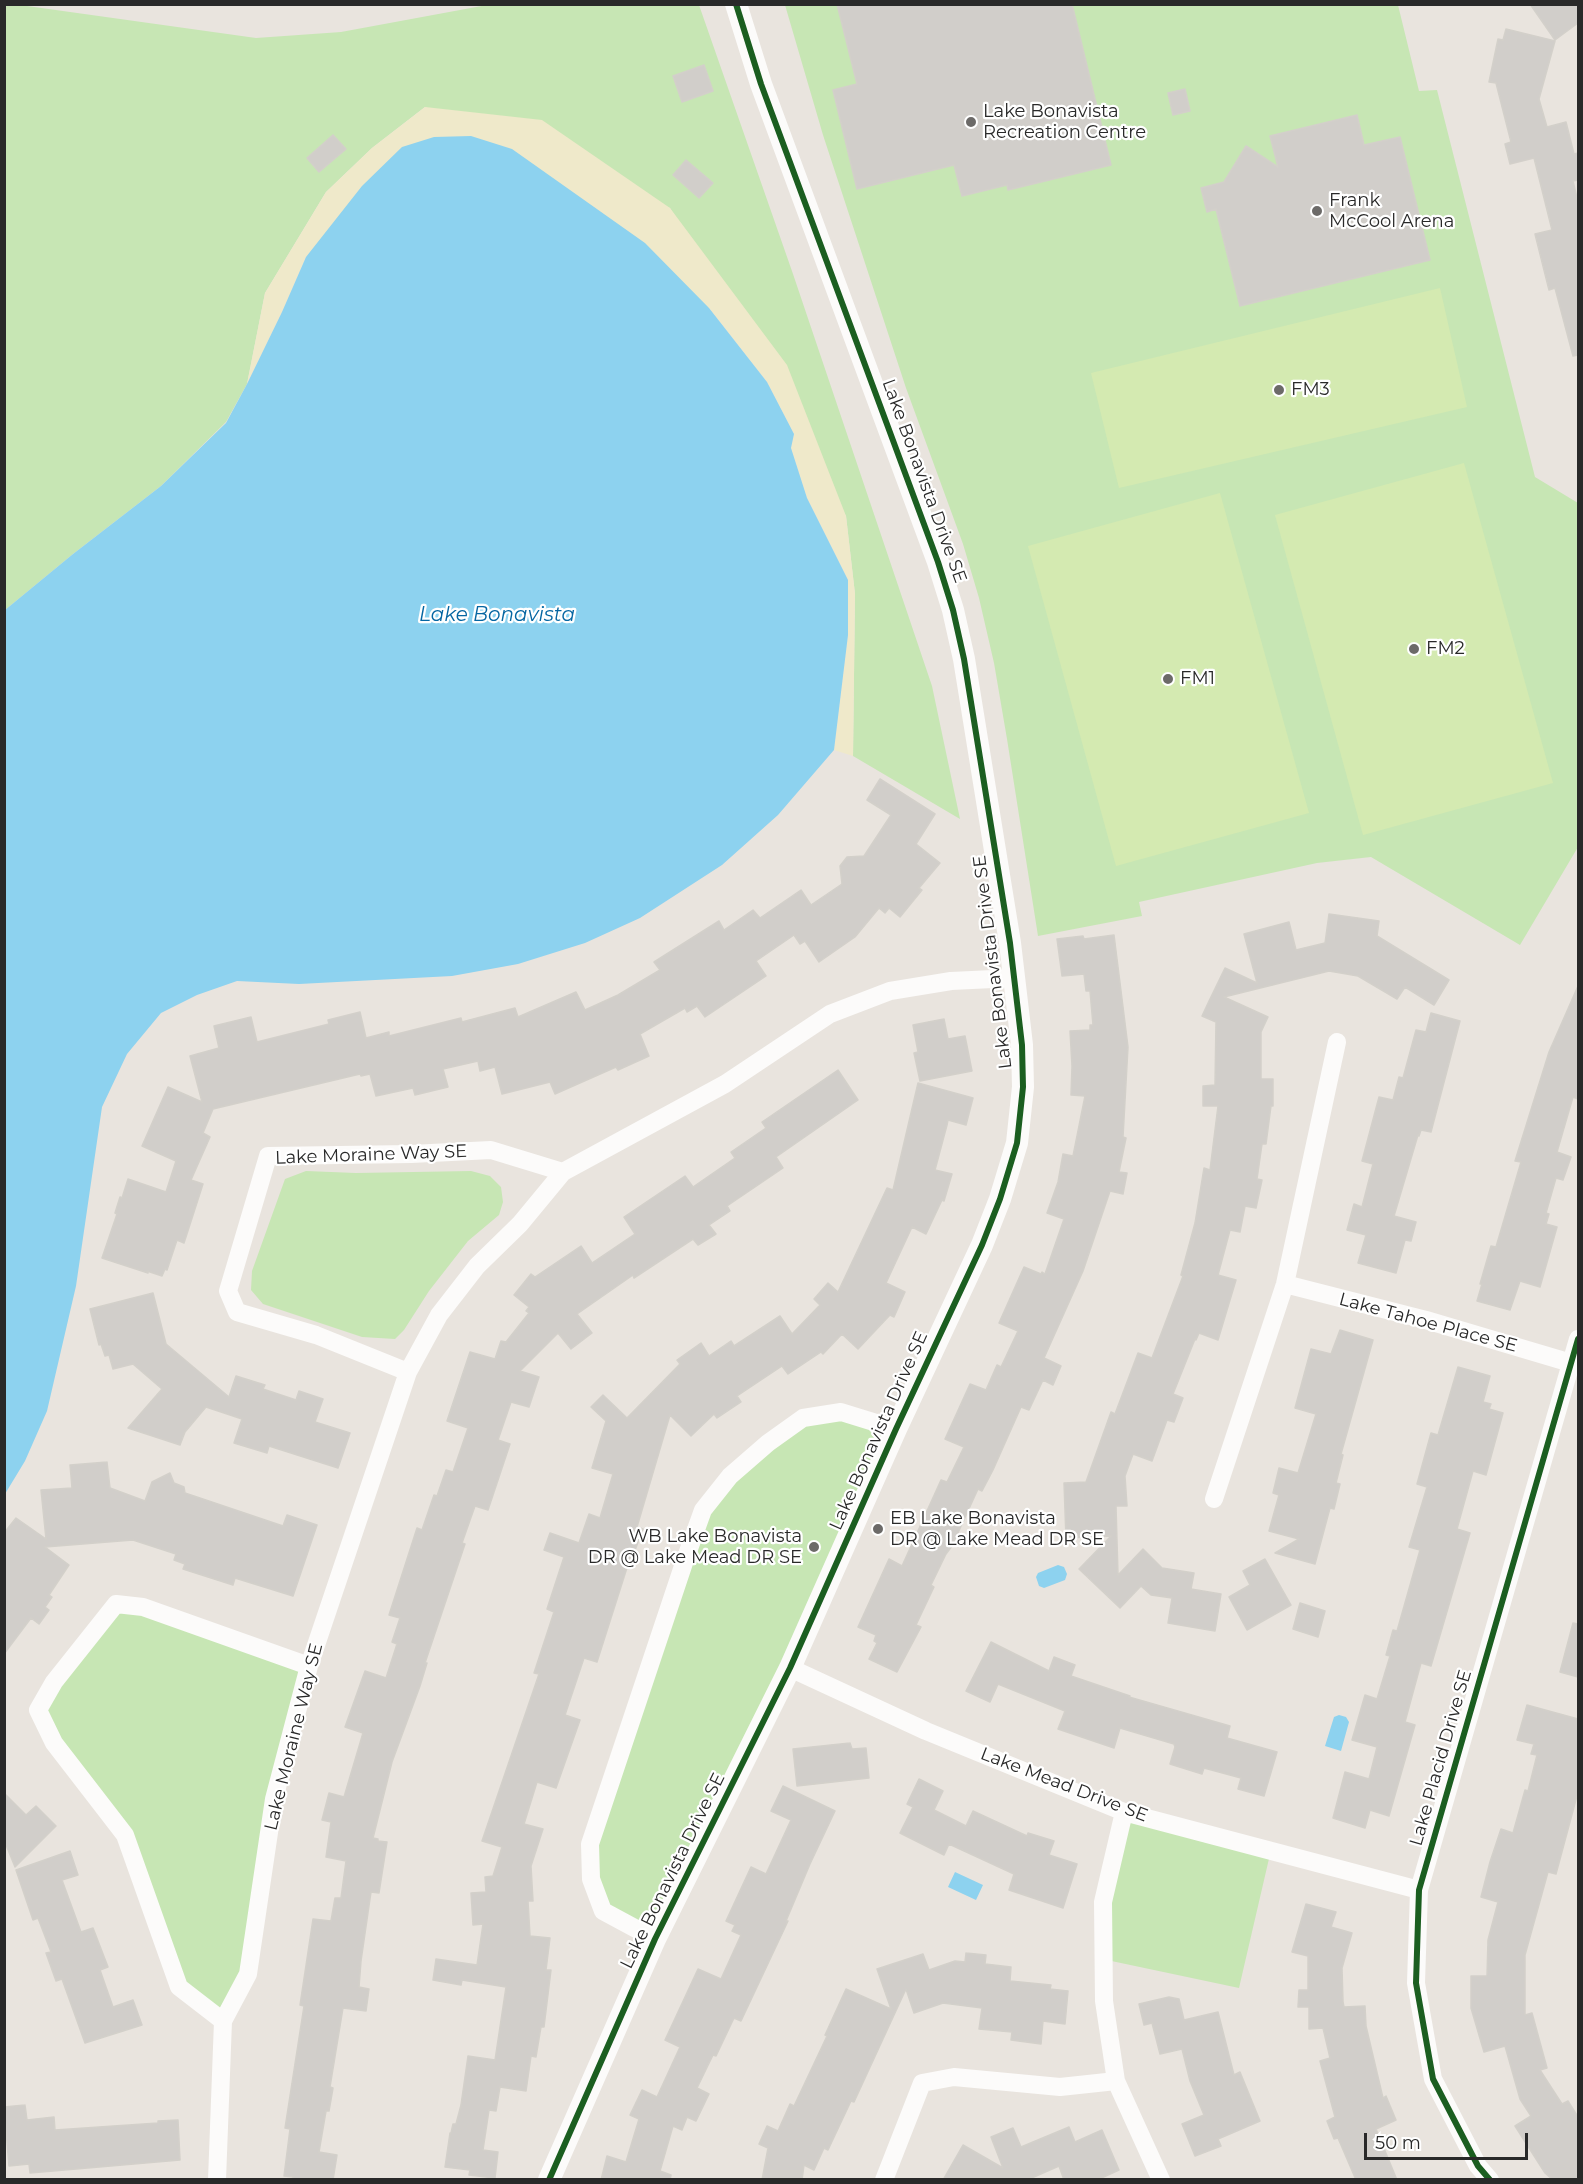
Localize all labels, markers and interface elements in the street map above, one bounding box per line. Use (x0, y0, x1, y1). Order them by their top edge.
place label: Lake Bonavista Recreation Centre (983, 101, 1146, 144)
marker: Lake Bonavista Recreation Centre (964, 115, 978, 129)
place label: Frank McCool Arena (1329, 190, 1454, 232)
marker: Frank McCool Arena (1310, 204, 1324, 218)
street label: Lake Bonavista Drive SE (877, 376, 971, 586)
place label: FM3 (1291, 379, 1330, 401)
marker: FM3 (1272, 383, 1286, 397)
water label: Lake Bonavista (419, 603, 575, 627)
place label: FM2 (1426, 638, 1465, 660)
marker: FM2 (1407, 642, 1421, 656)
place label: FM1 (1180, 668, 1215, 690)
marker: FM1 (1161, 672, 1175, 686)
street label: Lake Bonavista Drive SE (969, 854, 1017, 1070)
street label: Lake Moraine Way SE (275, 1141, 467, 1169)
street label: Lake Tahoe Place SE (1336, 1289, 1520, 1357)
street label: Lake Bonavista Drive SE (825, 1328, 933, 1534)
place label: EB Lake Bonavista DR @ Lake Mead DR SE (890, 1508, 1104, 1550)
marker: EB Lake Bonavista DR @ Lake Mead DR SE (871, 1522, 885, 1536)
place label: WB Lake Bonavista DR @ Lake Mead DR SE (588, 1526, 802, 1568)
marker: WB Lake Bonavista DR @ Lake Mead DR SE (807, 1540, 821, 1554)
street label: Lake Moraine Way SE (260, 1641, 328, 1833)
street label: Lake Placid Drive SE (1405, 1667, 1477, 1849)
street label: Lake Mead Drive SE (977, 1743, 1151, 1827)
street label: Lake Bonavista Drive SE (616, 1770, 730, 1972)
scale bar (1367, 2121, 1530, 2159)
text: 50 m (1375, 2132, 1421, 2154)

